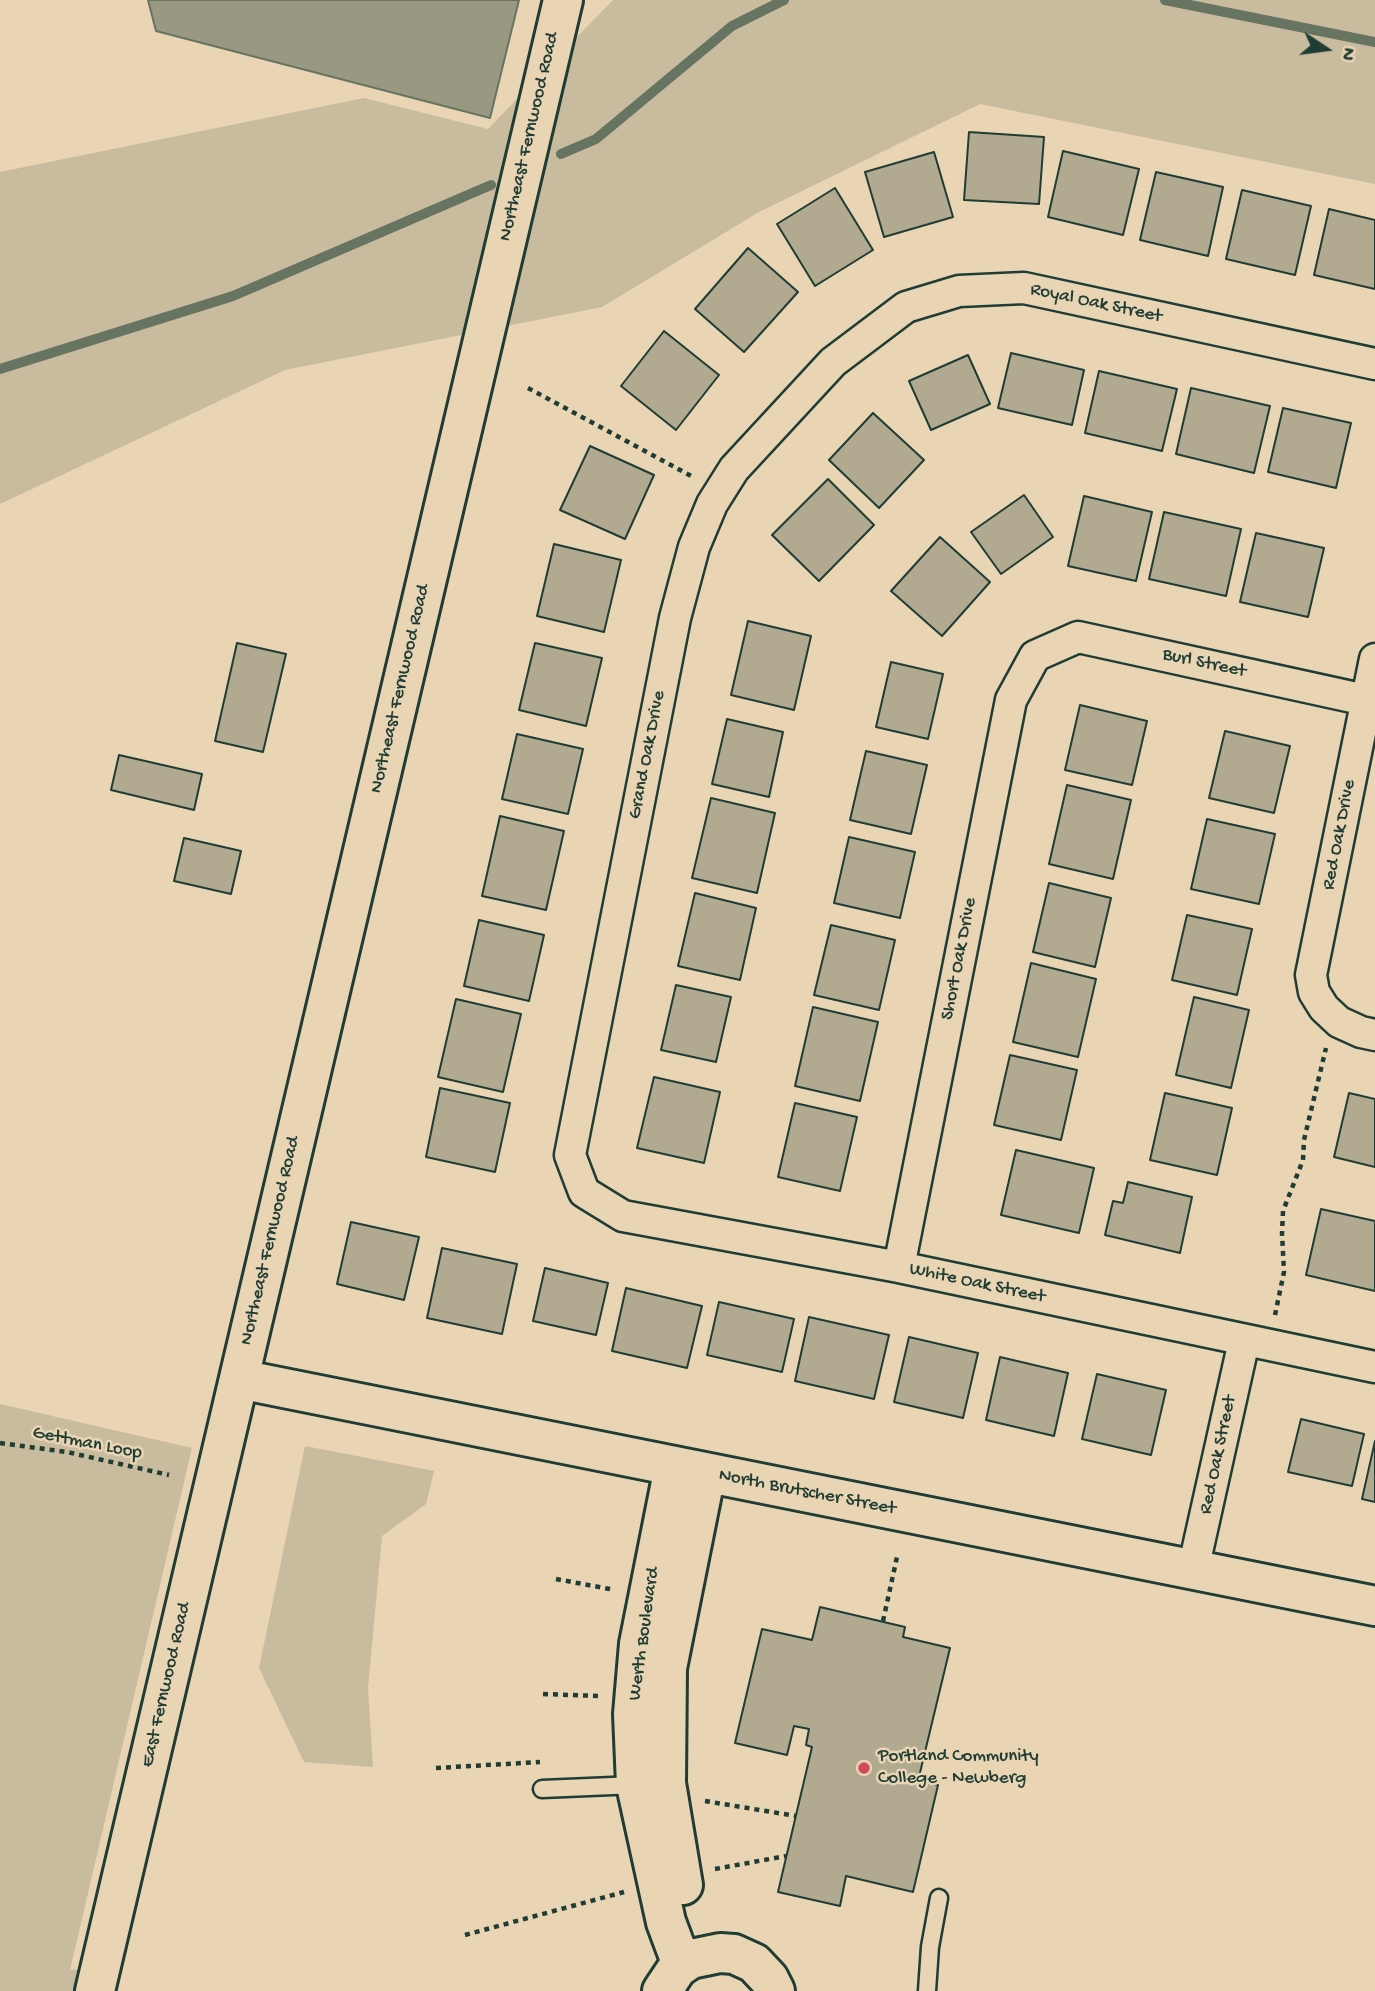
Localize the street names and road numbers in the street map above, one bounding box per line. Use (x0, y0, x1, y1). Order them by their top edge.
street label: Northeast Fernwood Road (495, 30, 565, 244)
street label: Royal Oak Street (1028, 279, 1164, 329)
street label: Northeast Fernwood Road (366, 582, 436, 796)
street label: Burl Street (1160, 644, 1248, 684)
street label: Grand Oak Drive (624, 689, 672, 821)
street label: Red Oak Drive (1318, 778, 1362, 892)
street label: Short Oak Drive (937, 896, 983, 1022)
street label: Northeast Fernwood Road (236, 1134, 306, 1348)
street label: White Oak Street (907, 1258, 1047, 1310)
street label: Red Oak Street (1195, 1393, 1243, 1517)
street label: Gettman Loop (30, 1422, 144, 1466)
street label: North Brutscher Street (717, 1465, 897, 1521)
street label: Werth Boulevard (624, 1566, 666, 1702)
street label: East Fernwood Road (137, 1600, 197, 1770)

